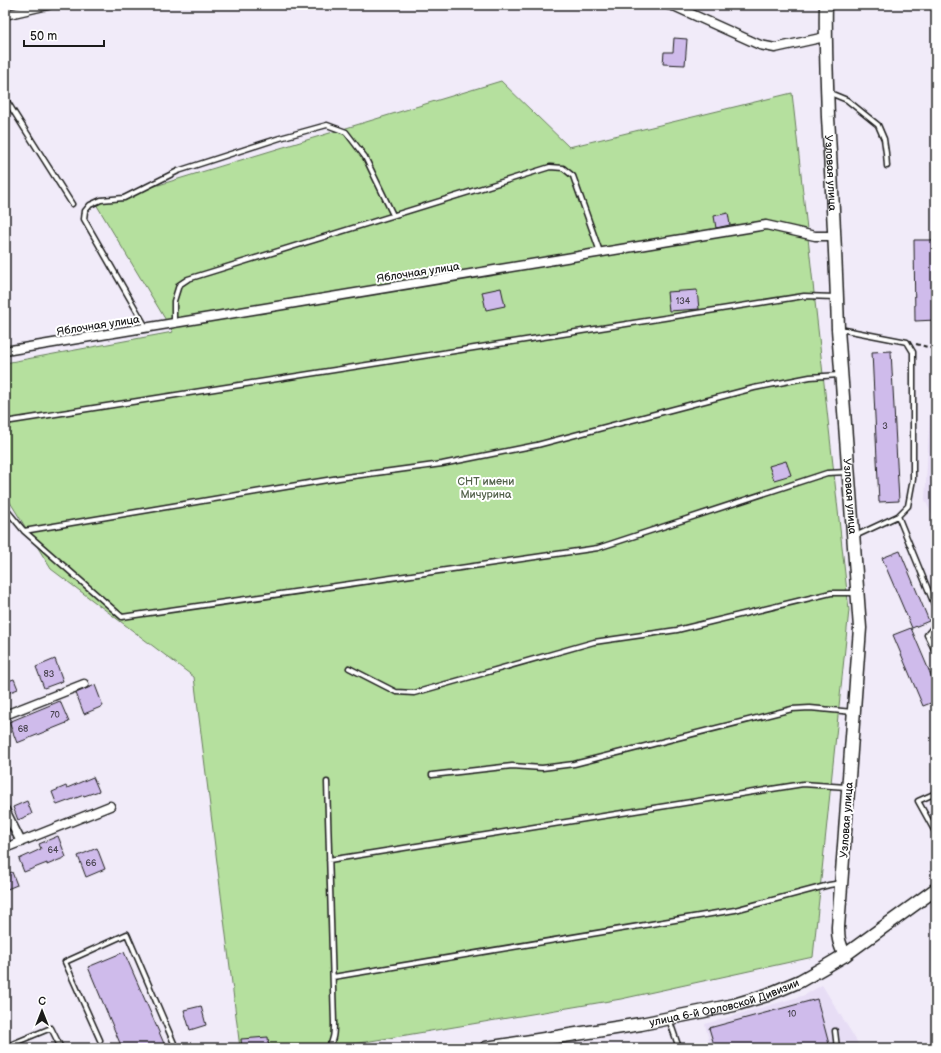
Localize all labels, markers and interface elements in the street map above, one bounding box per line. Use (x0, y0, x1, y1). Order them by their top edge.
scale bar (24, 22, 104, 48)
text: 50 m (30, 29, 57, 44)
street label: Узловая улица (822, 135, 839, 212)
street label: Яблочная улица (376, 259, 461, 285)
house number: 134 (676, 296, 691, 307)
street label: Яблочная улица (56, 312, 141, 338)
house number: 3 (882, 421, 888, 432)
street label: Узловая улица (841, 458, 859, 535)
park label: СНТ имени Мичурина (458, 475, 514, 501)
house number: 83 (44, 669, 55, 680)
house number: 70 (50, 710, 60, 721)
house number: 68 (18, 724, 28, 735)
street label: Узловая улица (837, 781, 856, 859)
house number: 64 (48, 845, 59, 856)
house number: 66 (86, 858, 97, 869)
street label: улица 6-й Орловской Дивизии (648, 976, 801, 1029)
north arrow (22, 991, 62, 1031)
text: С (38, 995, 46, 1008)
house number: 10 (788, 1009, 796, 1020)

